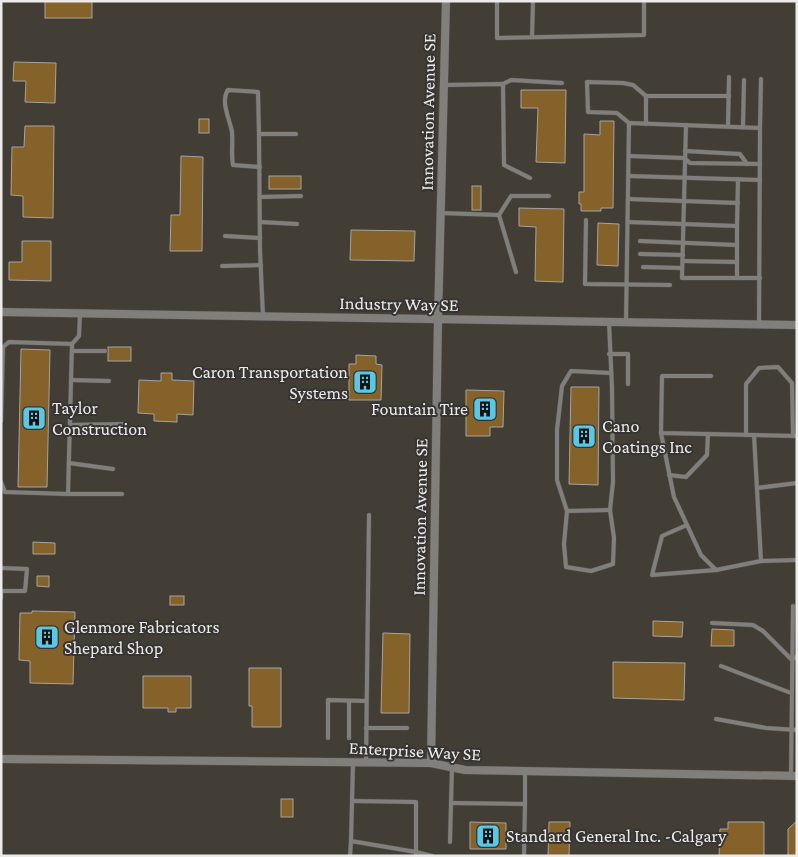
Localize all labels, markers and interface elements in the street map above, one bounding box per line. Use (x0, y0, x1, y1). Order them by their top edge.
street label: Innovation Avenue SE (417, 33, 439, 191)
street label: Industry Way SE (339, 293, 459, 315)
place label: Caron Transportation Systems (192, 362, 348, 403)
building icon: Caron Transportation Systems (352, 369, 378, 395)
building icon: Fountain Tire (472, 396, 498, 422)
place label: Taylor Construction (52, 398, 147, 439)
place label: Fountain Tire (371, 399, 468, 419)
building icon: Taylor Construction (21, 405, 47, 431)
place label: Cano Coatings Inc (602, 416, 692, 457)
building icon: Cano Coatings Inc (571, 423, 597, 449)
street label: Innovation Avenue SE (409, 438, 431, 596)
place label: Glenmore Fabricators Shepard Shop (64, 617, 219, 658)
building icon: Glenmore Fabricators Shepard Shop (34, 624, 60, 650)
street label: Enterprise Way SE (348, 738, 482, 764)
building icon: Standard General Inc. -Calgary (475, 823, 501, 849)
place label: Standard General Inc. -Calgary (506, 826, 727, 846)

